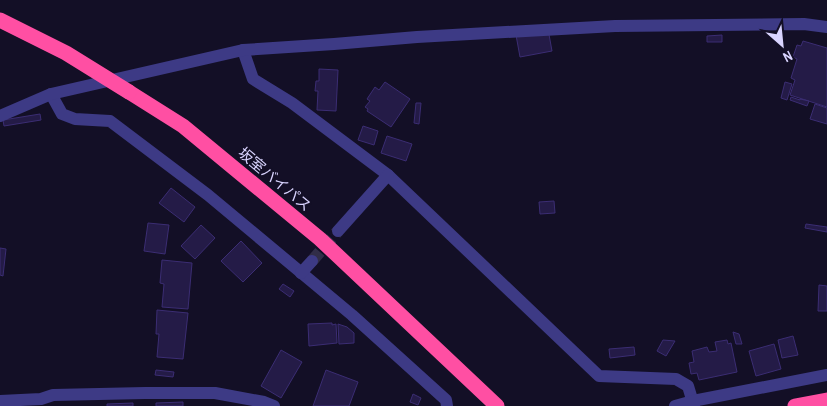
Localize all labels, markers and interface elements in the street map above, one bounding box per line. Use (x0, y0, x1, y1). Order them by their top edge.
north arrow (757, 20, 807, 70)
text: N (780, 47, 796, 66)
street label: 坂室バイパス (234, 142, 316, 216)

